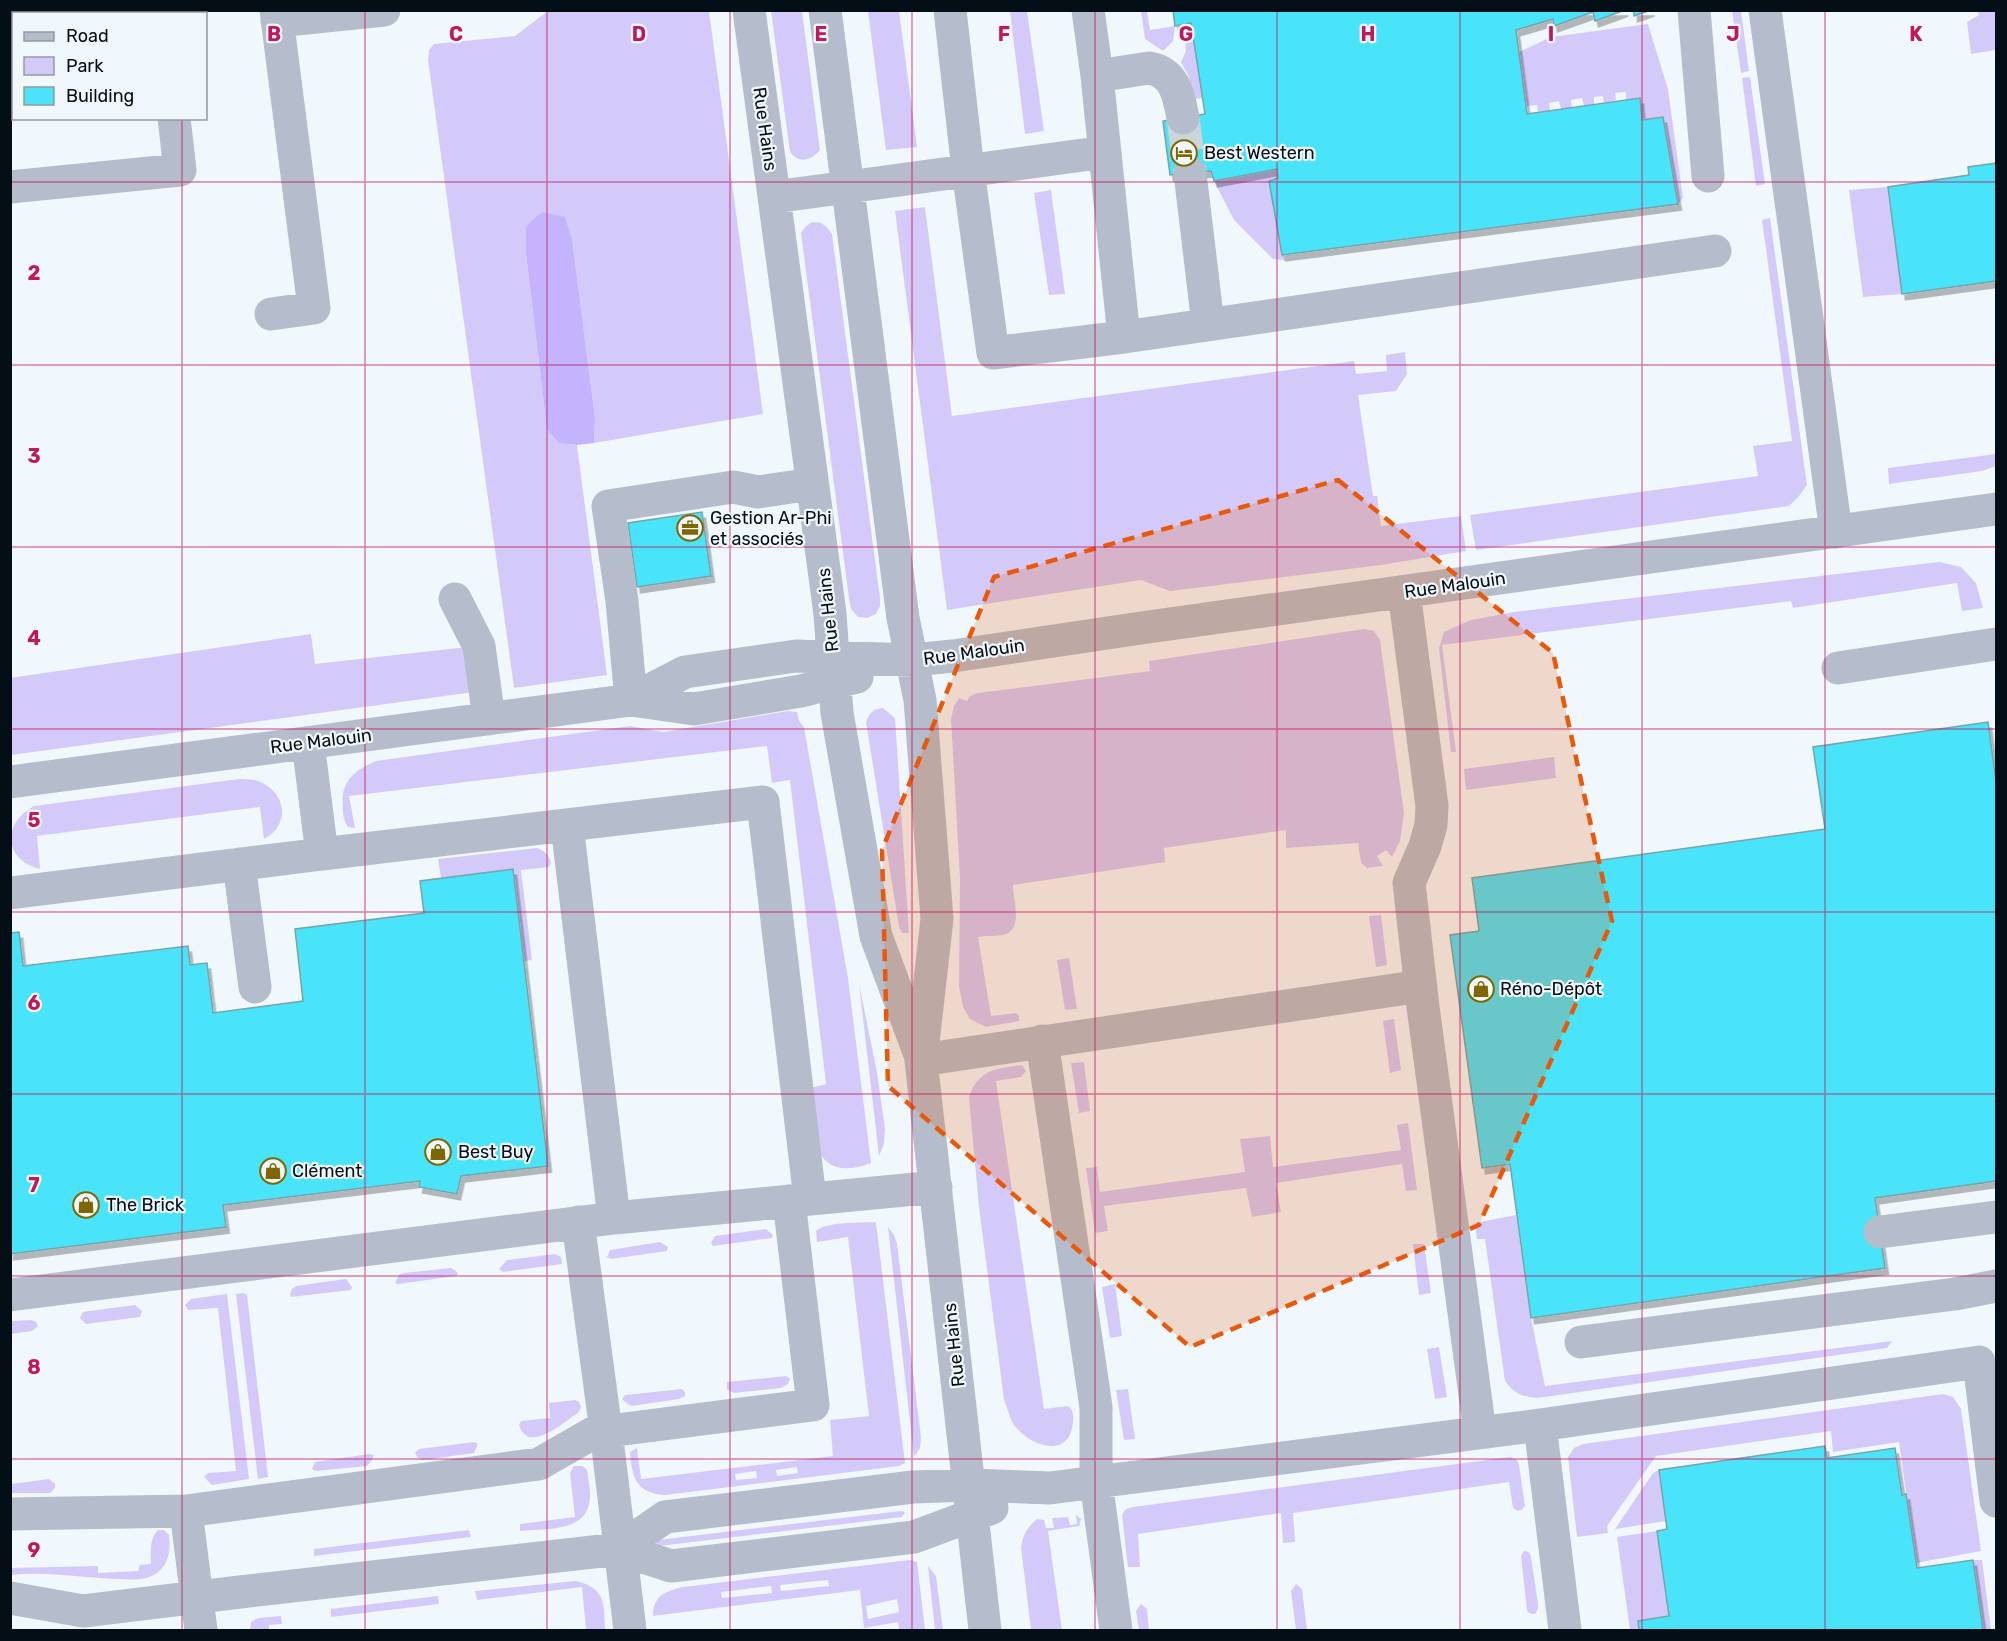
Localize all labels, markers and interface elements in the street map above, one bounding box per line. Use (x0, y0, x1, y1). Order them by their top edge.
legend (12, 12, 207, 120)
text: B (267, 22, 281, 46)
text: C (449, 22, 463, 46)
text: D (632, 22, 646, 46)
text: E (815, 22, 827, 46)
text: F (998, 22, 1010, 46)
text: G (1179, 22, 1193, 46)
text: H (1361, 22, 1375, 46)
text: I (1548, 22, 1554, 46)
text: J (1726, 22, 1740, 46)
text: K (1909, 22, 1923, 46)
text: Road (66, 25, 109, 47)
text: Park (66, 55, 104, 77)
text: Building (66, 85, 134, 107)
street label: Rue Hains (748, 86, 782, 172)
hotel icon: Best Western (1169, 138, 1199, 168)
place label: Best Western (1204, 142, 1315, 164)
text: 2 (28, 261, 41, 285)
text: 3 (27, 444, 41, 468)
place label: Gestion Ar-Phi et associés (710, 507, 832, 550)
office icon: Gestion Ar-Phi et associés (675, 513, 705, 543)
street label: Rue Hains (813, 567, 843, 653)
street label: Rue Malouin (1403, 567, 1507, 603)
text: 4 (27, 626, 41, 650)
street label: Rue Malouin (922, 634, 1026, 670)
street label: Rue Malouin (269, 724, 373, 758)
text: 5 (28, 808, 41, 832)
shop icon: Réno-Dépôt (1466, 974, 1496, 1004)
place label: Réno-Dépôt (1500, 978, 1602, 1000)
text: 6 (27, 991, 41, 1015)
shop icon: Best Buy (423, 1137, 453, 1167)
place label: Best Buy (458, 1141, 534, 1163)
shop icon: Clément (258, 1156, 288, 1186)
place label: Clément (292, 1160, 362, 1182)
text: 7 (28, 1173, 40, 1197)
shop icon: The Brick (71, 1190, 101, 1220)
place label: The Brick (106, 1194, 185, 1216)
street label: Rue Hains (939, 1302, 969, 1388)
text: 8 (27, 1355, 41, 1379)
text: 9 (28, 1538, 41, 1562)

